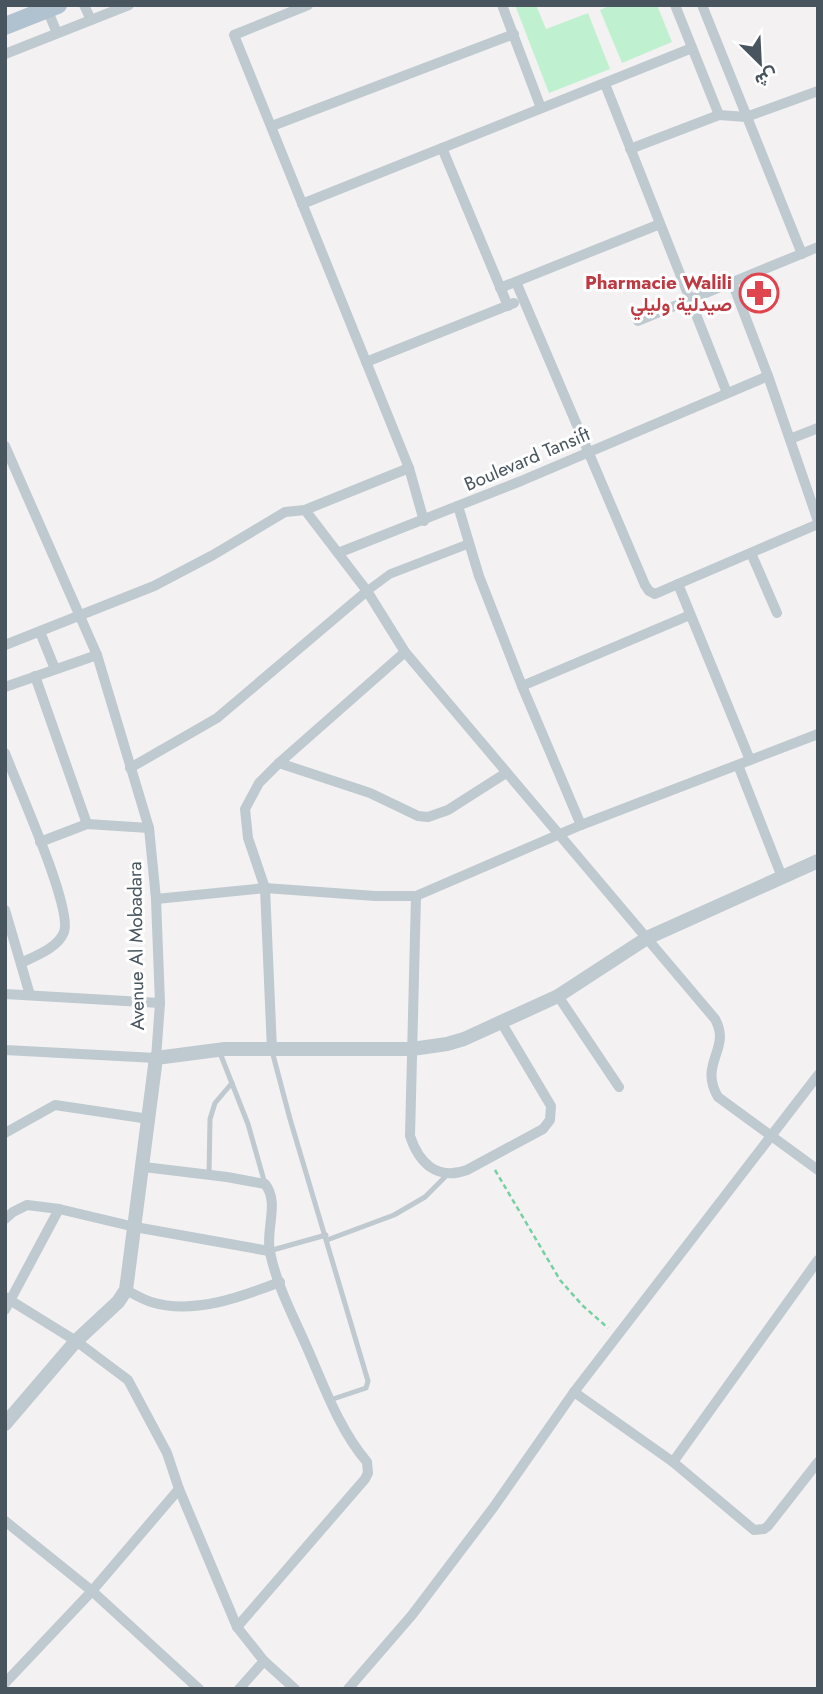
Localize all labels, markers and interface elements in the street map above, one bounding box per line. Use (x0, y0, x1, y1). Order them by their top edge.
north arrow (725, 28, 795, 98)
text: ش (751, 61, 783, 95)
place label: Pharmacie Walili صيدلية وليلي (585, 269, 732, 321)
pharmacy icon: Pharmacie Walili صيدلية وليلي (738, 272, 780, 314)
street label: Boulevard Tansift (460, 420, 594, 498)
street label: Avenue Al Mobadara (121, 861, 151, 1031)

